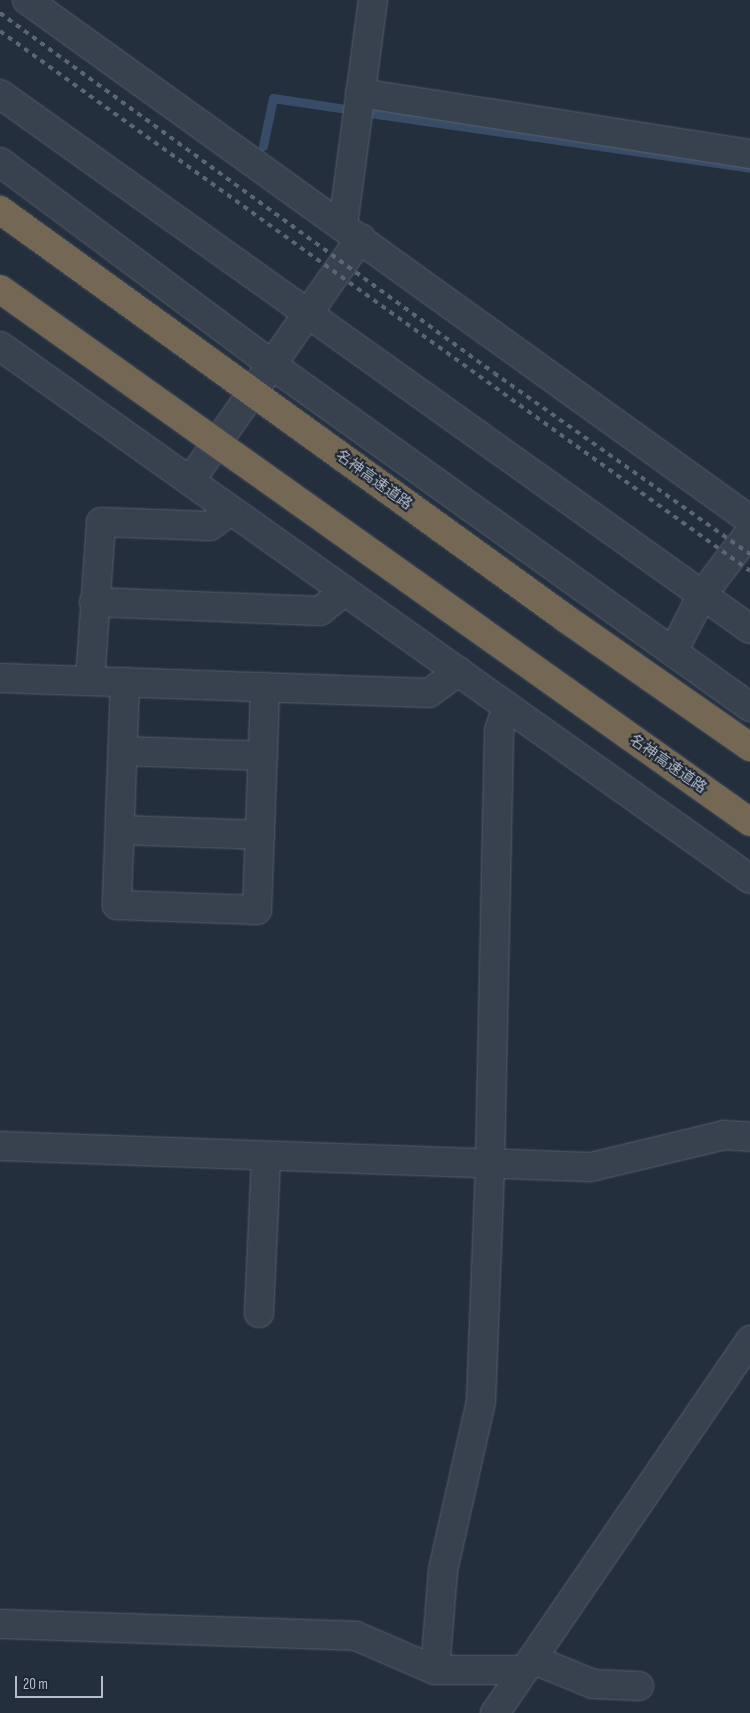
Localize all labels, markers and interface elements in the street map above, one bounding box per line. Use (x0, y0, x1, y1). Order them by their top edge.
street label: 名神高速道路 (332, 446, 416, 514)
street label: 名神高速道路 (626, 731, 710, 797)
scale bar (18, 1666, 105, 1698)
text: 20 m (23, 1675, 48, 1694)

